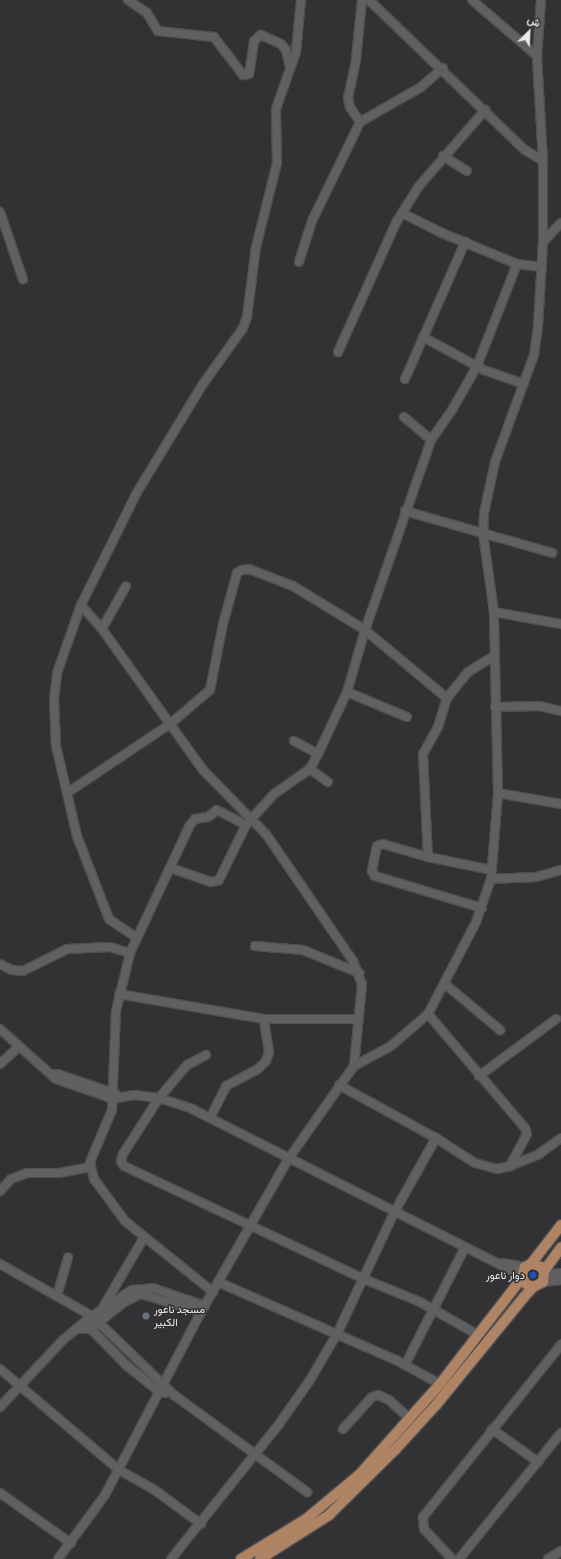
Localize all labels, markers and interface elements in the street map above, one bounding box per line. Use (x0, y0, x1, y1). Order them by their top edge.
north arrow (509, 12, 549, 52)
text: ش (525, 12, 543, 29)
place label: دوار ناعور (486, 1268, 525, 1282)
marker: دوار ناعور (528, 1270, 538, 1280)
place label: مسجد ناعور الكبير (154, 1303, 205, 1329)
marker: مسجد ناعور الكبير (141, 1311, 151, 1321)

